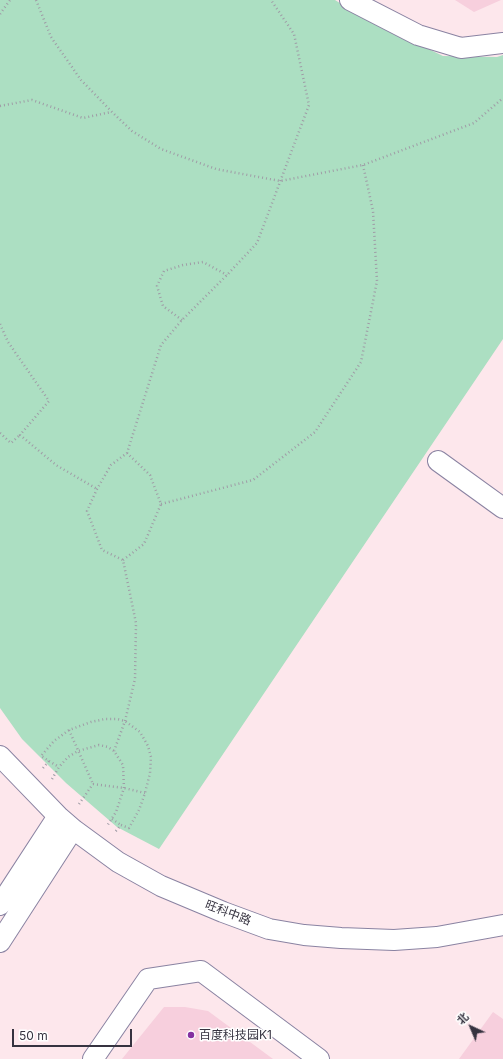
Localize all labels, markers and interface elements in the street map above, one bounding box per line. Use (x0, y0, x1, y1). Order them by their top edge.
street label: 旺科中路 (203, 898, 253, 928)
north arrow (451, 1007, 491, 1047)
text: 北 (454, 1010, 471, 1027)
scale bar (14, 1021, 134, 1047)
text: 50 m (19, 1028, 48, 1043)
place label: 百度科技园K1 (199, 1028, 272, 1042)
marker: 百度科技园K1 (186, 1030, 196, 1040)

